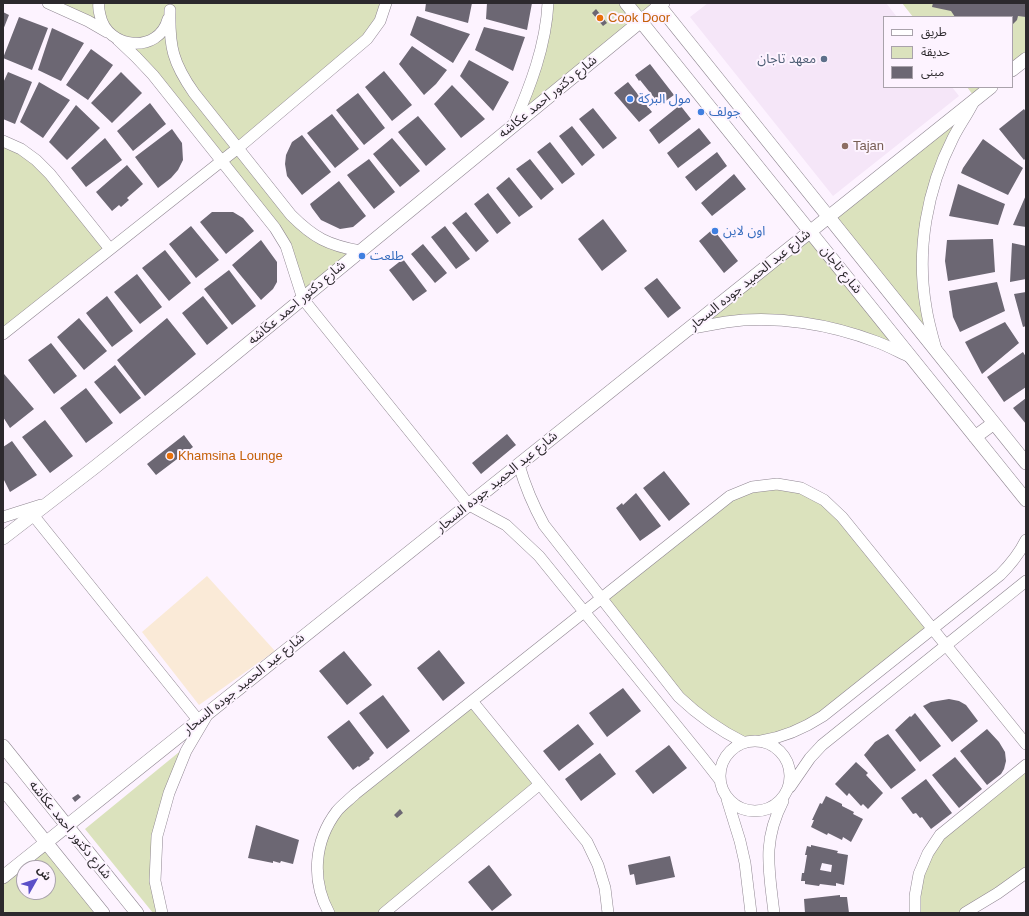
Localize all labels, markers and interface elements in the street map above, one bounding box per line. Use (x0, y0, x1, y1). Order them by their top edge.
place label: Cook Door (608, 10, 670, 26)
marker: Cook Door (595, 13, 605, 23)
legend (883, 16, 1013, 88)
text: طريق (921, 25, 947, 39)
text: حديقة (921, 45, 950, 59)
place label: معهد تاجان (757, 51, 816, 67)
street label: شارع دكتور احمد عكاشه (496, 53, 600, 141)
marker: معهد تاجان (819, 54, 829, 64)
text: مبنى (921, 65, 944, 79)
place label: مول البركة (638, 91, 691, 107)
marker: مول البركة (625, 94, 635, 104)
place label: جولف (709, 104, 740, 120)
marker: جولف (696, 107, 706, 117)
place label: Tajan (853, 138, 884, 154)
marker: Tajan (840, 141, 850, 151)
place label: اون لاين (723, 223, 765, 239)
street label: شارع عبد الحميد جوده السحار (686, 226, 814, 334)
marker: اون لاين (710, 226, 720, 236)
street label: شارع تاجان (817, 243, 865, 297)
place label: طلعت (370, 248, 404, 264)
marker: طلعت (357, 251, 367, 261)
street label: شارع دكتور احمد عكاشه (245, 258, 349, 348)
street label: شارع عبد الحميد جوده السحار (433, 428, 561, 536)
place label: Khamsina Lounge (178, 448, 283, 464)
marker: Khamsina Lounge (165, 451, 175, 461)
street label: شارع عبد الحميد جوده السحار (180, 630, 308, 738)
street label: شارع دكتور احمد عكاشه (26, 778, 114, 882)
north arrow (16, 860, 56, 900)

